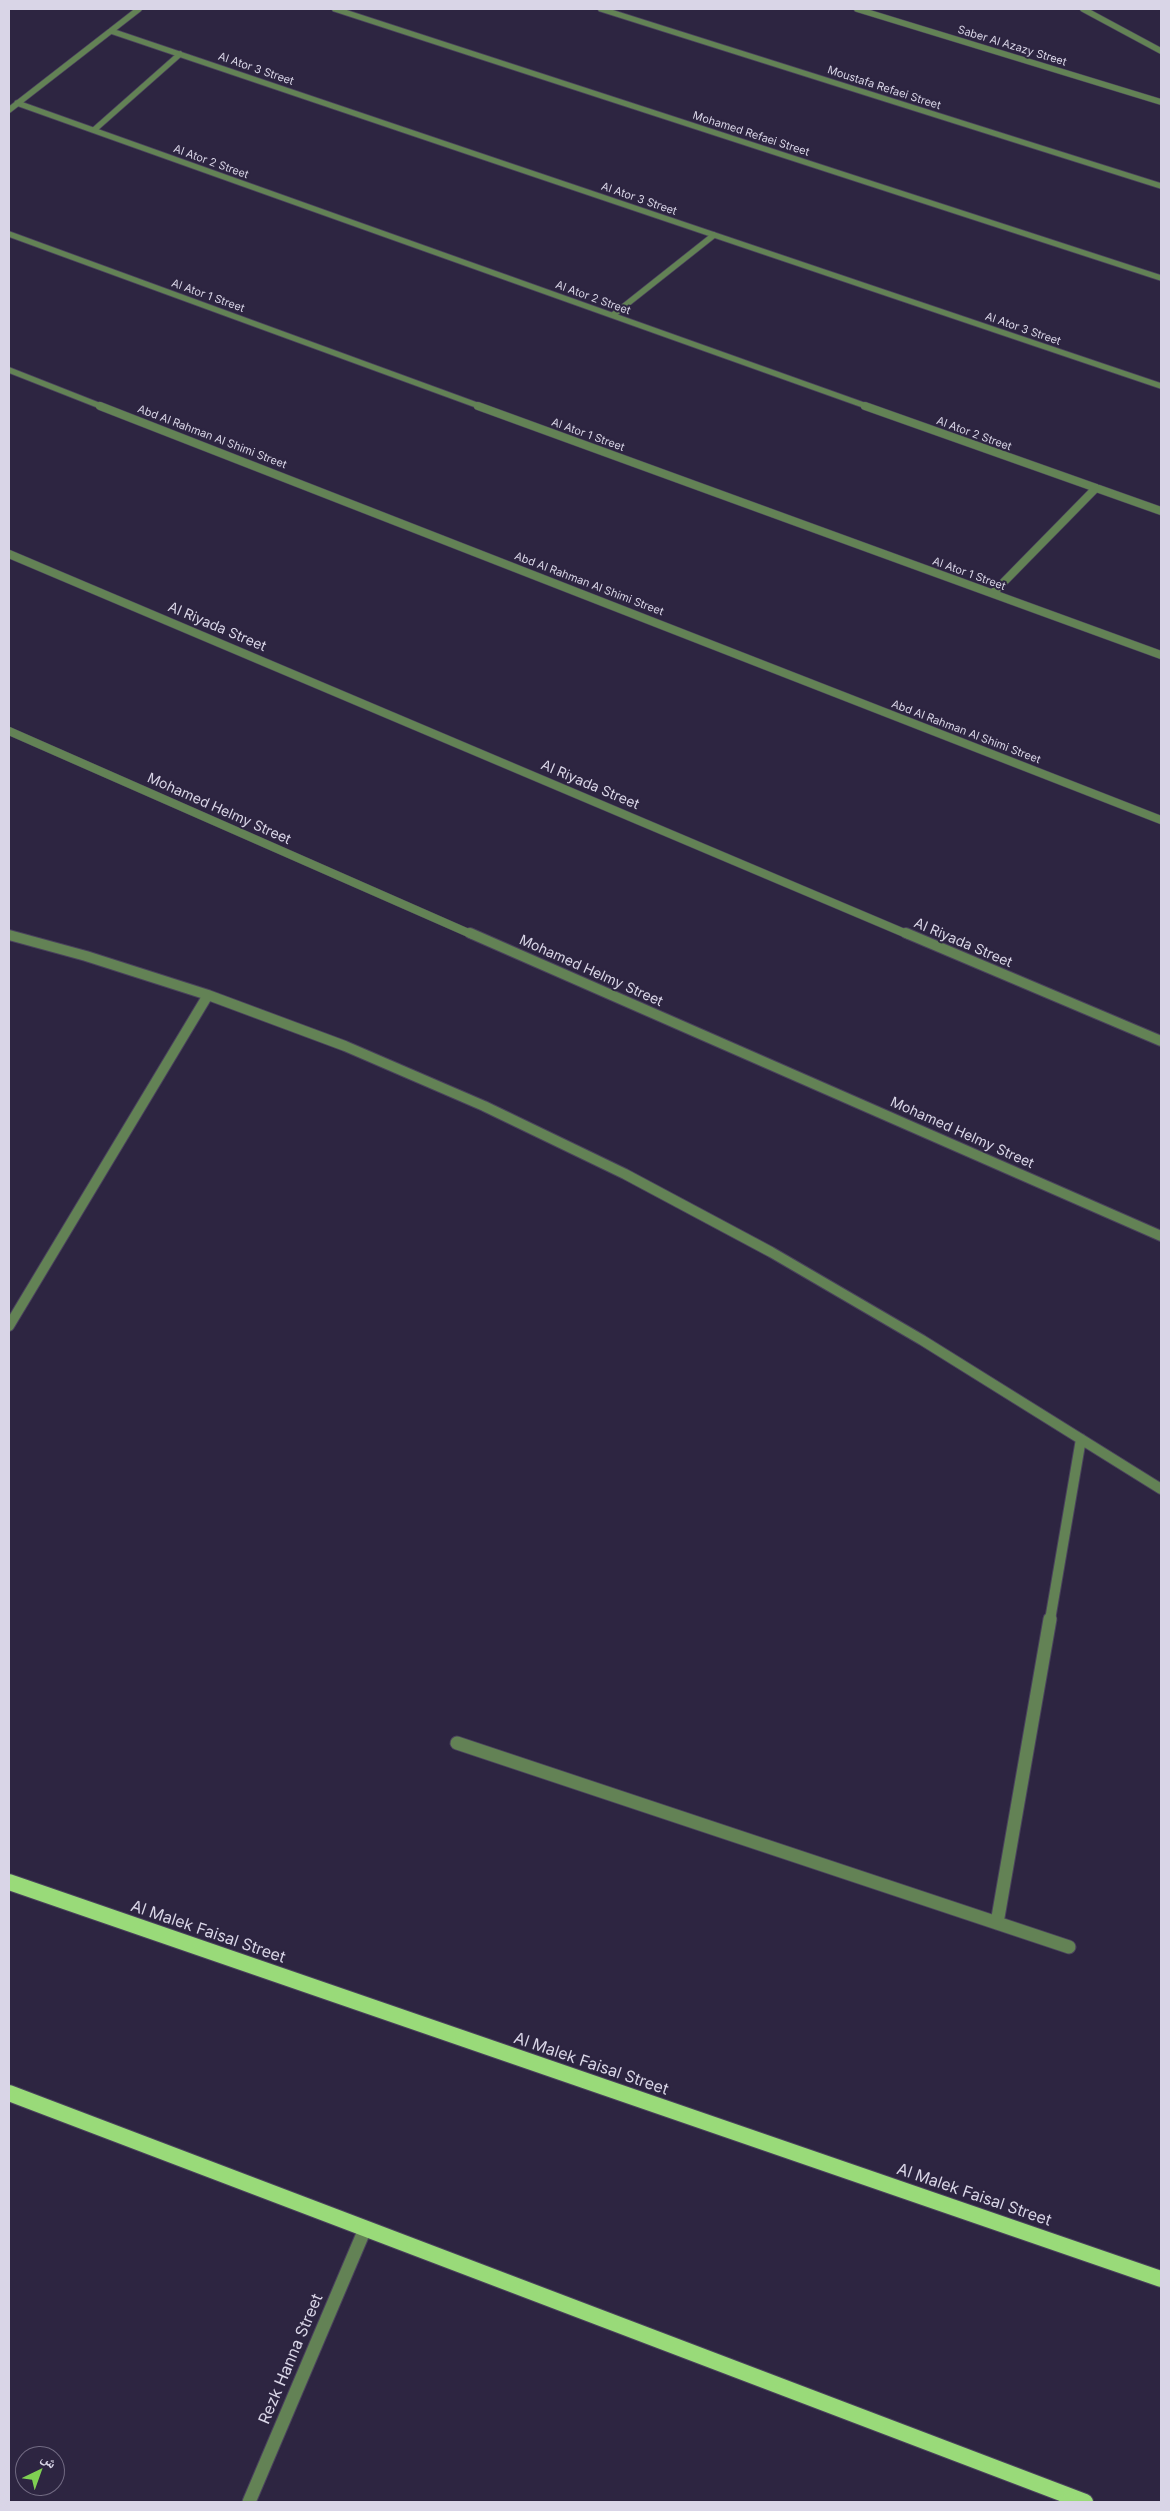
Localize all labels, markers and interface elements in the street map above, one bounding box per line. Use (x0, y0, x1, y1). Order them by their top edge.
street label: Saber Al Azazy Street (956, 23, 1068, 69)
street label: Al Ator 3 Street (217, 50, 295, 88)
street label: Moustafa Refaei Street (826, 63, 942, 113)
street label: Mohamed Refaei Street (691, 109, 811, 159)
street label: Al Ator 2 Street (172, 142, 250, 182)
street label: Al Ator 3 Street (600, 180, 678, 218)
street label: Al Ator 1 Street (170, 277, 246, 315)
street label: Al Ator 2 Street (554, 278, 632, 318)
street label: Al Ator 3 Street (984, 310, 1062, 348)
street label: Abd Al Rahman Al Shimi Street (136, 402, 288, 472)
street label: Al Ator 2 Street (935, 414, 1013, 454)
street label: Al Ator 1 Street (550, 416, 626, 454)
street label: Abd Al Rahman Al Shimi Street (513, 549, 665, 619)
street label: Al Ator 1 Street (931, 555, 1007, 593)
street label: Al Riyada Street (165, 599, 269, 655)
street label: Abd Al Rahman Al Shimi Street (890, 697, 1042, 767)
street label: Al Riyada Street (538, 757, 642, 813)
street label: Mohamed Helmy Street (145, 770, 293, 848)
street label: Al Riyada Street (911, 915, 1015, 971)
street label: Mohamed Helmy Street (517, 932, 665, 1010)
street label: Mohamed Helmy Street (888, 1094, 1036, 1172)
street label: Al Malek Faisal Street (128, 1897, 288, 1967)
street label: Al Malek Faisal Street (511, 2029, 671, 2099)
street label: Al Malek Faisal Street (894, 2160, 1054, 2230)
street label: Rezk Hanna Street (255, 2291, 327, 2427)
north arrow (15, 2446, 65, 2496)
text: ش (38, 2449, 61, 2472)

